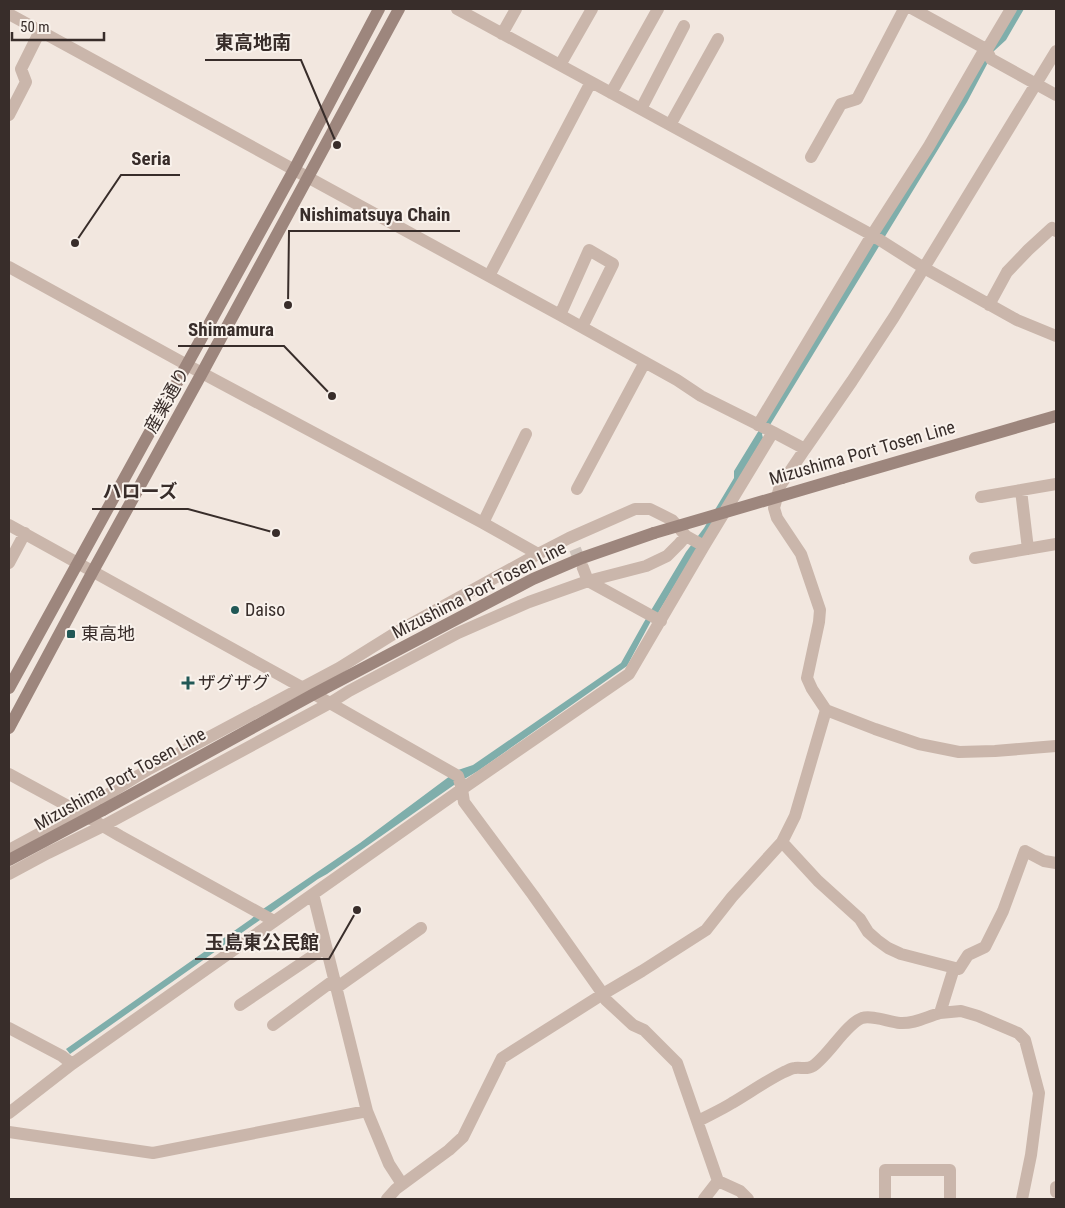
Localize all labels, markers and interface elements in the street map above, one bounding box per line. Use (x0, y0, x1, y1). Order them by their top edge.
scale bar (12, 10, 105, 42)
text: 50 m (20, 18, 50, 36)
callout: 東高地南 (205, 26, 301, 60)
text: 東高地南 (215, 31, 291, 54)
callout: Seria (121, 141, 180, 175)
text: Seria (131, 147, 171, 170)
callout: Nishimatsuya Chain (289, 197, 460, 231)
text: Nishimatsuya Chain (300, 203, 450, 226)
callout: Shimamura (178, 312, 284, 346)
text: Shimamura (188, 318, 274, 341)
street label: 産業通り (140, 363, 193, 436)
street label: Mizushima Port Tosen Line (766, 416, 957, 489)
callout: ハローズ (92, 475, 188, 509)
text: ハローズ (102, 480, 178, 503)
street label: Mizushima Port Tosen Line (388, 537, 569, 643)
place label: Daiso (245, 599, 285, 620)
marker: Daiso (229, 604, 241, 616)
place label: 東高地 (81, 623, 135, 644)
marker: 東高地 (65, 628, 77, 640)
place label: ザグザグ (198, 672, 270, 693)
marker: ザグザグ (182, 677, 194, 689)
street label: Mizushima Port Tosen Line (30, 723, 209, 834)
callout: 玉島東公民館 (195, 925, 329, 959)
text: 玉島東公民館 (205, 931, 319, 954)

